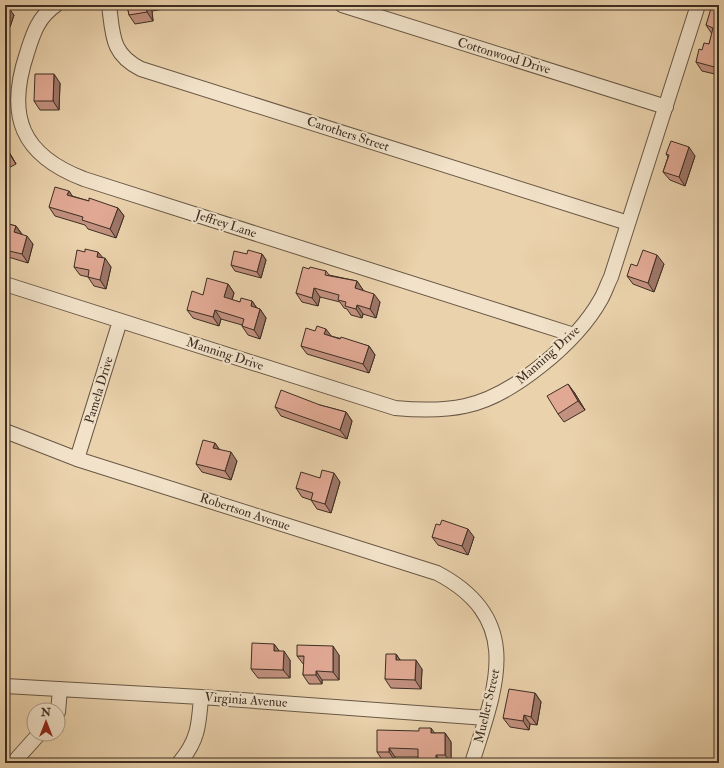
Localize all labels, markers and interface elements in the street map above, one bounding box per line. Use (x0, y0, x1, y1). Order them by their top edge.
street label: Cottonwood Drive (456, 34, 553, 78)
street label: Carothers Street (305, 113, 391, 155)
street label: Jeffrey Lane (192, 206, 259, 243)
street label: Manning Drive (513, 322, 584, 388)
street label: Manning Drive (184, 334, 266, 374)
street label: Pamela Drive (81, 354, 117, 425)
street label: Robertson Avenue (198, 490, 293, 534)
street label: Mueller Street (471, 667, 503, 745)
street label: Virginia Avenue (204, 689, 289, 711)
north arrow (26, 702, 66, 742)
text: N (40, 706, 52, 719)

